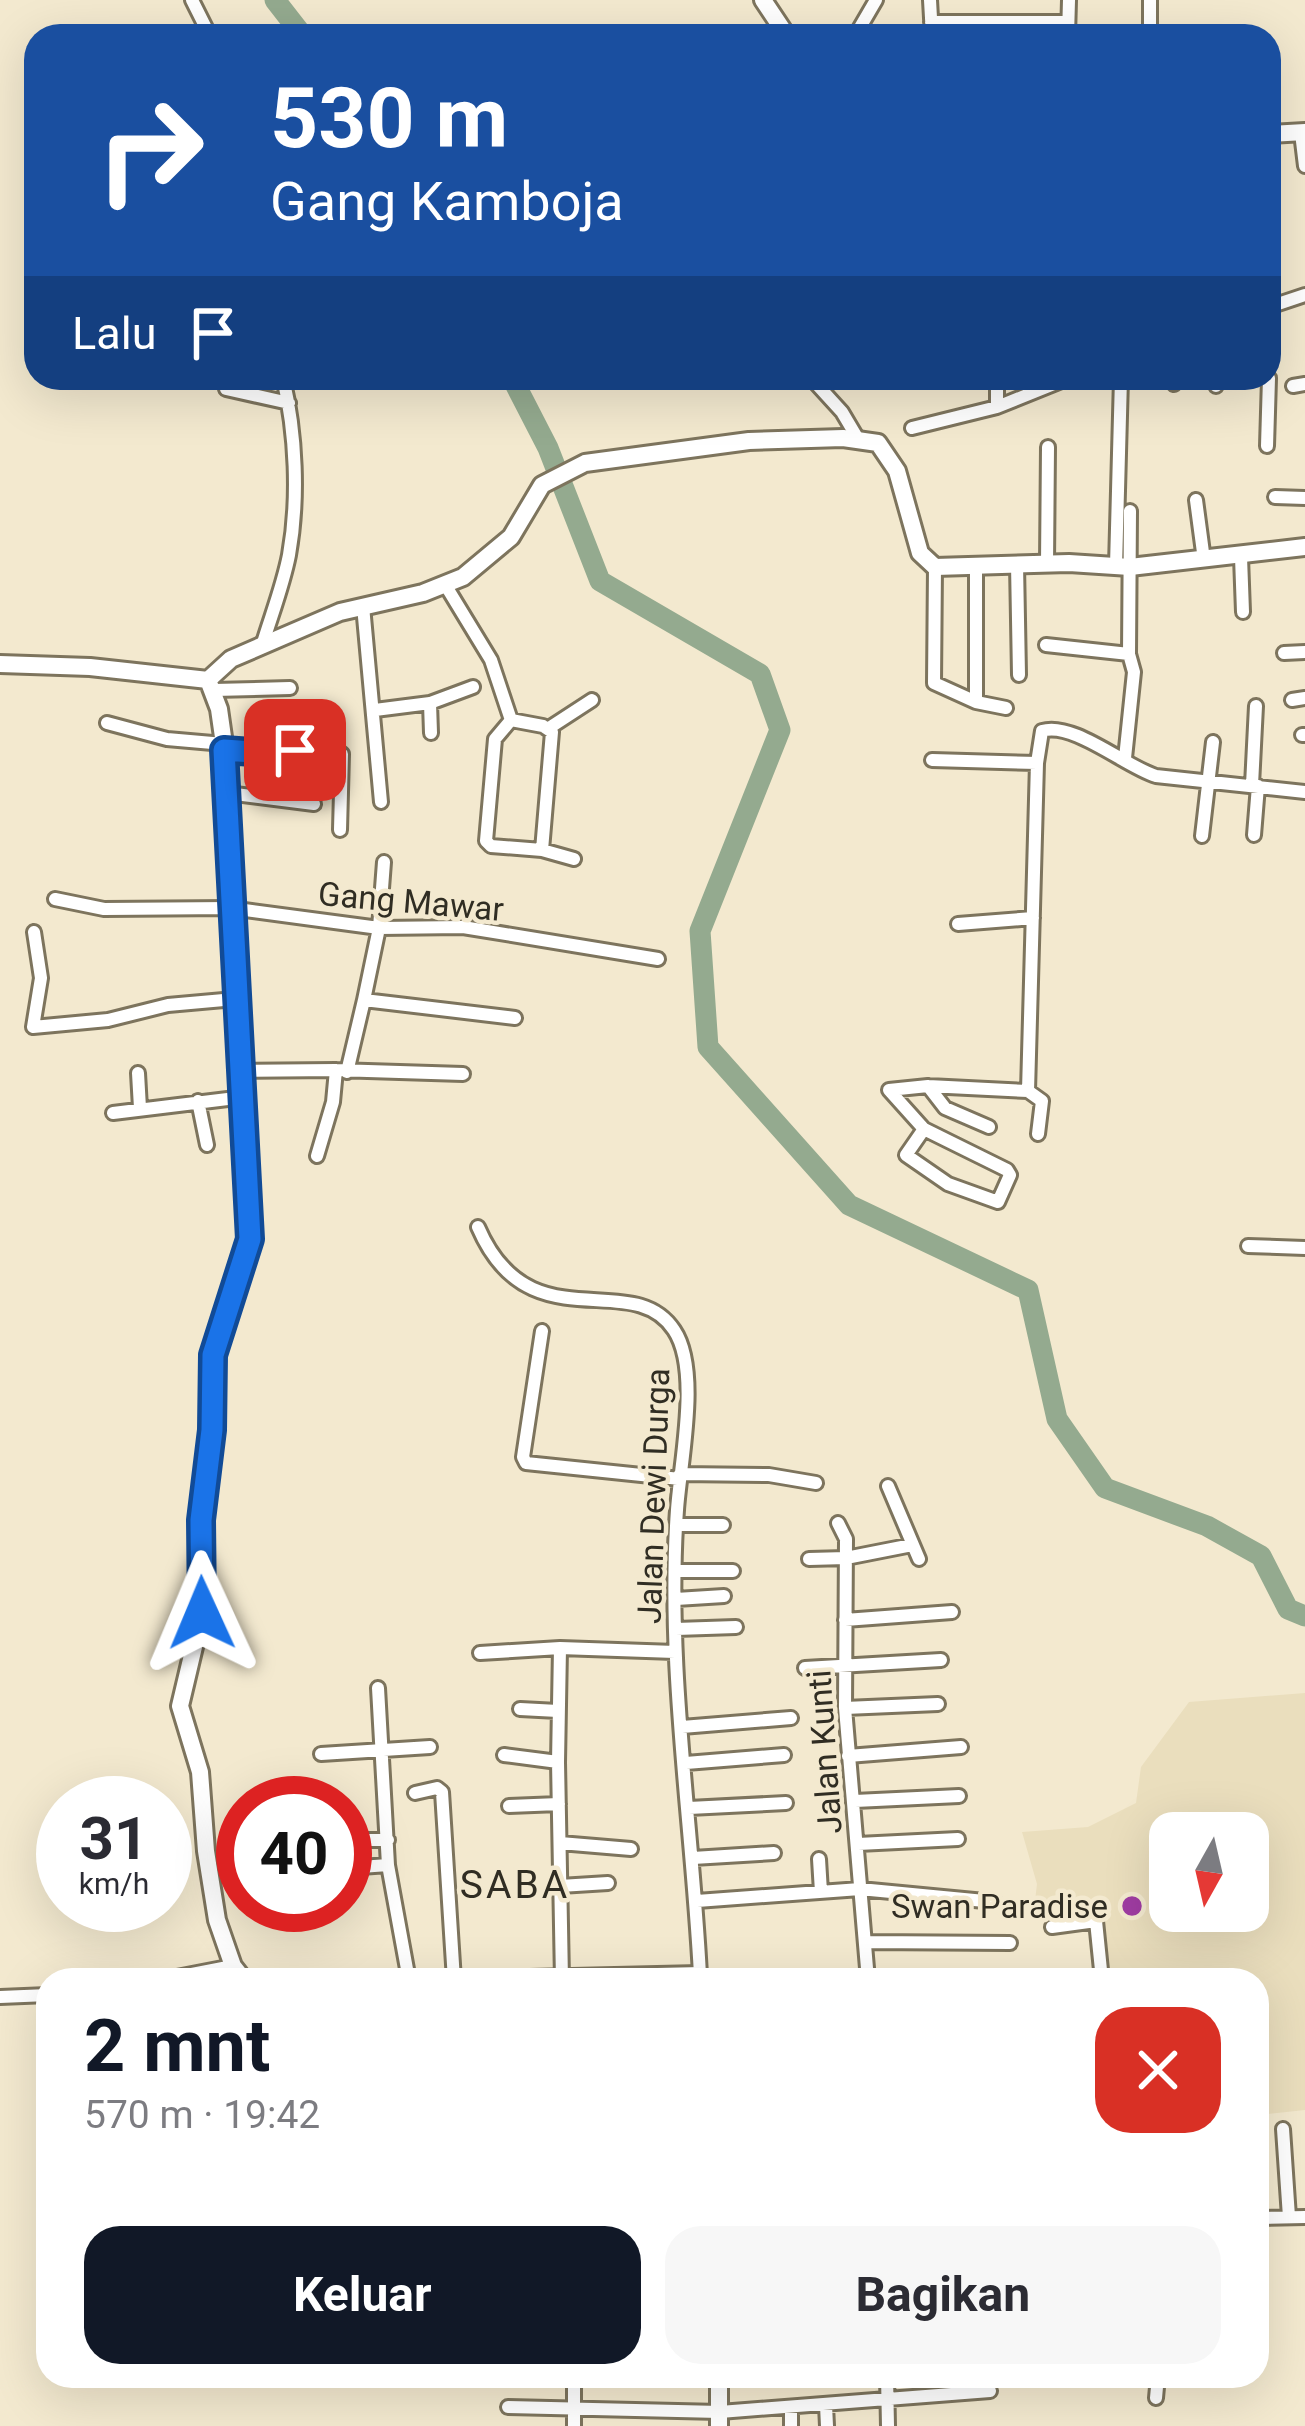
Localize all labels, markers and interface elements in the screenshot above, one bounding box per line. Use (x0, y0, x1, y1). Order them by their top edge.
text: 530 m (270, 69, 508, 168)
icon: right (72, 72, 228, 228)
text: Gang Kamboja (270, 170, 624, 233)
icon: arrive (180, 300, 246, 366)
text: Lalu (72, 307, 156, 360)
pin (244, 699, 346, 801)
icon: arrive (262, 717, 328, 783)
street label: Gang Mawar (317, 874, 505, 929)
street label: Jalan Dewi Durga (630, 1367, 677, 1625)
position arrow (139, 1550, 265, 1676)
street label: Jalan Kunti (799, 1669, 850, 1835)
speed limit sign: 40 (216, 1776, 372, 1932)
text: 31 (80, 1803, 148, 1874)
north arrow (1149, 1812, 1269, 1932)
map controls (1149, 1812, 1269, 1932)
district label: SABA (460, 1862, 570, 1908)
text: km/h (79, 1866, 149, 1901)
place label: Swan Paradise (891, 1887, 1108, 1926)
marker: Swan Paradise (1119, 1893, 1145, 1919)
text: 2 mnt (84, 2004, 270, 2089)
button: close (1095, 2007, 1221, 2133)
text: 570 m · 19:42 (84, 2092, 320, 2138)
button: Keluar (84, 2226, 641, 2364)
button: Bagikan (665, 2226, 1221, 2364)

